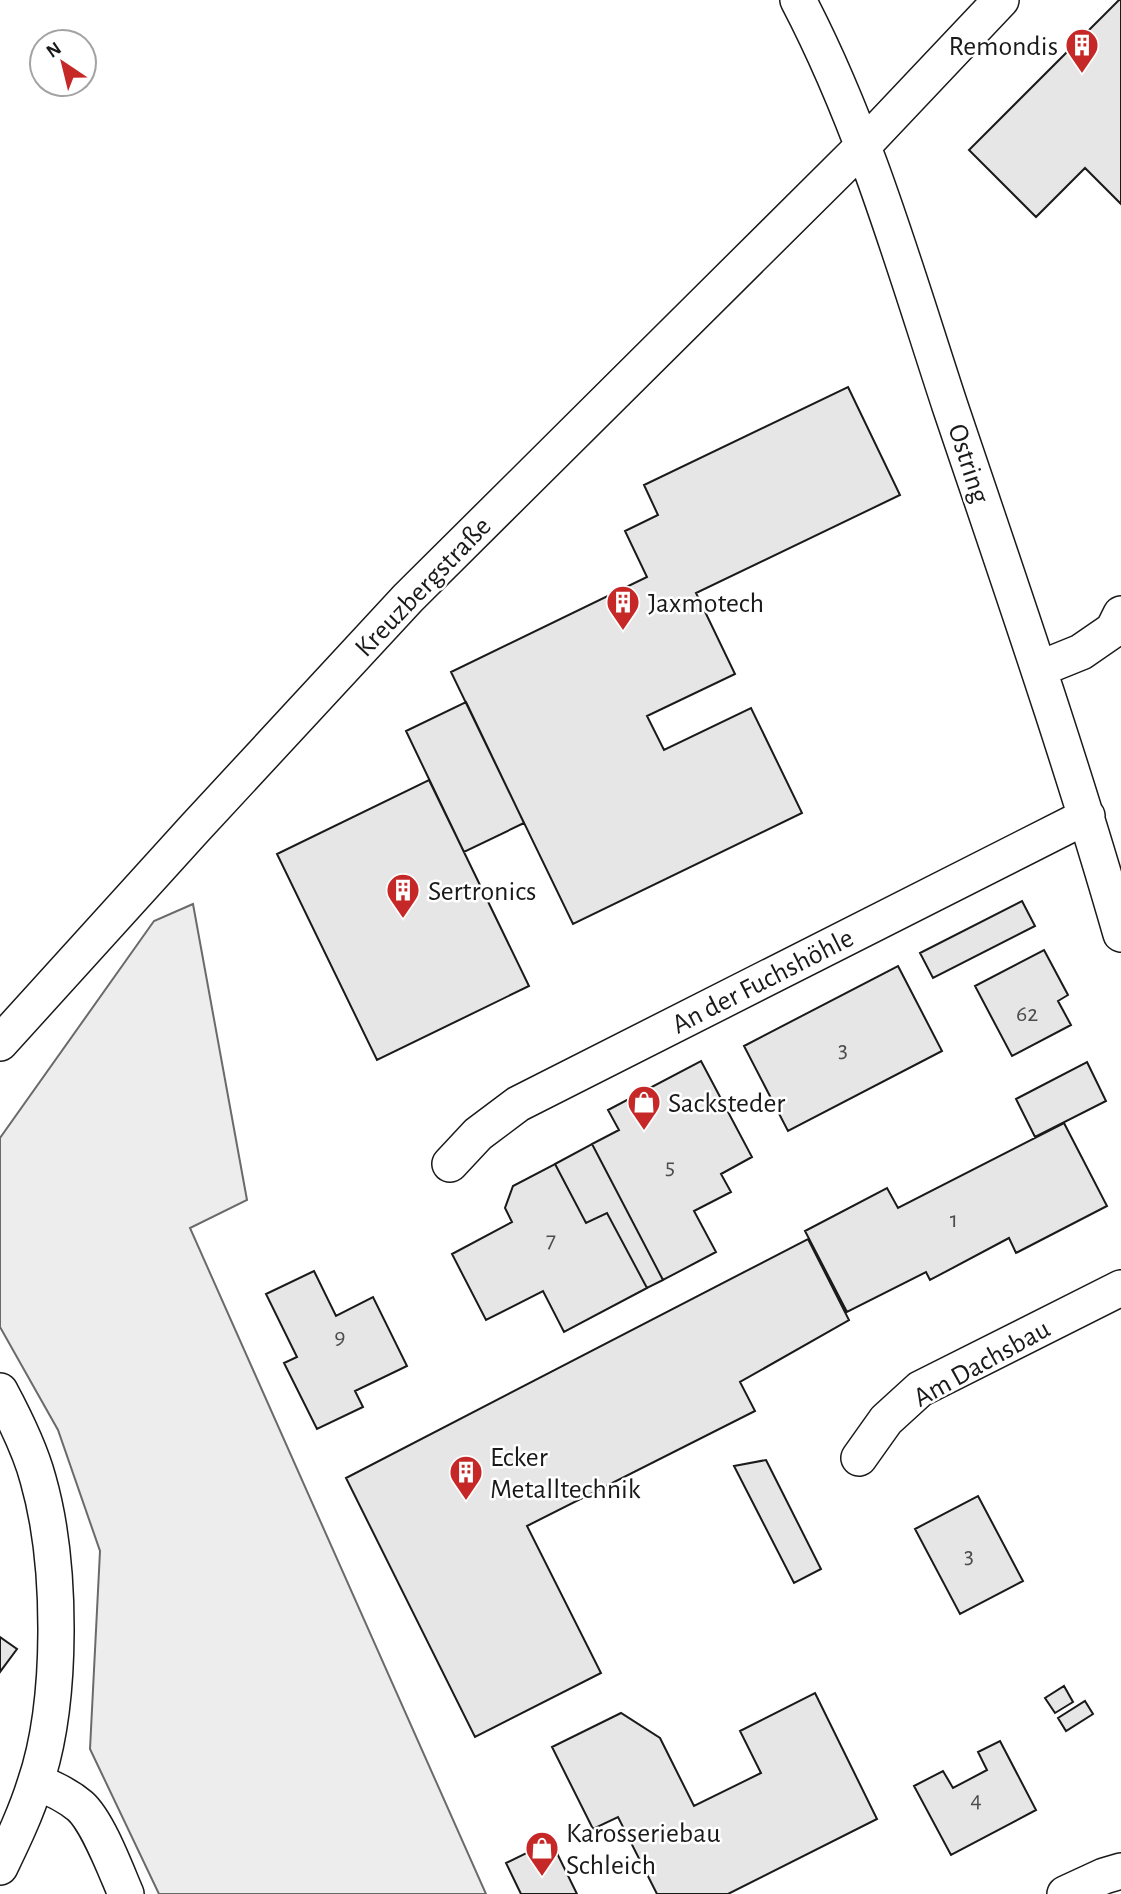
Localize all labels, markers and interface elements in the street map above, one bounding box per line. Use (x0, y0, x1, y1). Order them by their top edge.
building icon: Remondis (1063, 26, 1101, 75)
north arrow (28, 28, 98, 98)
place label: Remondis (949, 33, 1058, 61)
text: N (43, 39, 65, 62)
street label: Ostring (942, 421, 994, 507)
street label: Kreuzbergstraße (350, 512, 497, 663)
building icon: Jaxmotech (604, 583, 642, 632)
place label: Jaxmotech (648, 590, 764, 618)
building icon: Sertronics (384, 871, 422, 920)
place label: Sertronics (428, 878, 536, 906)
street label: An der Fuchshöhle (668, 924, 858, 1040)
house number: 62 (1016, 1002, 1038, 1026)
house number: 3 (838, 1038, 848, 1062)
shop icon: Sacksteder (625, 1083, 663, 1132)
place label: Sacksteder (668, 1090, 785, 1118)
house number: 5 (665, 1155, 675, 1179)
house number: 1 (950, 1208, 958, 1232)
house number: 7 (546, 1228, 556, 1252)
street label: Am Dachsbau (909, 1315, 1055, 1413)
house number: 9 (334, 1325, 346, 1349)
place label: Ecker Metalltechnik (490, 1444, 641, 1504)
building icon: Ecker Metalltechnik (447, 1453, 485, 1502)
house number: 3 (964, 1544, 974, 1568)
house number: 4 (970, 1788, 982, 1812)
place label: Karosseriebau Schleich (566, 1820, 720, 1880)
shop icon: Karosseriebau Schleich (523, 1829, 561, 1878)

